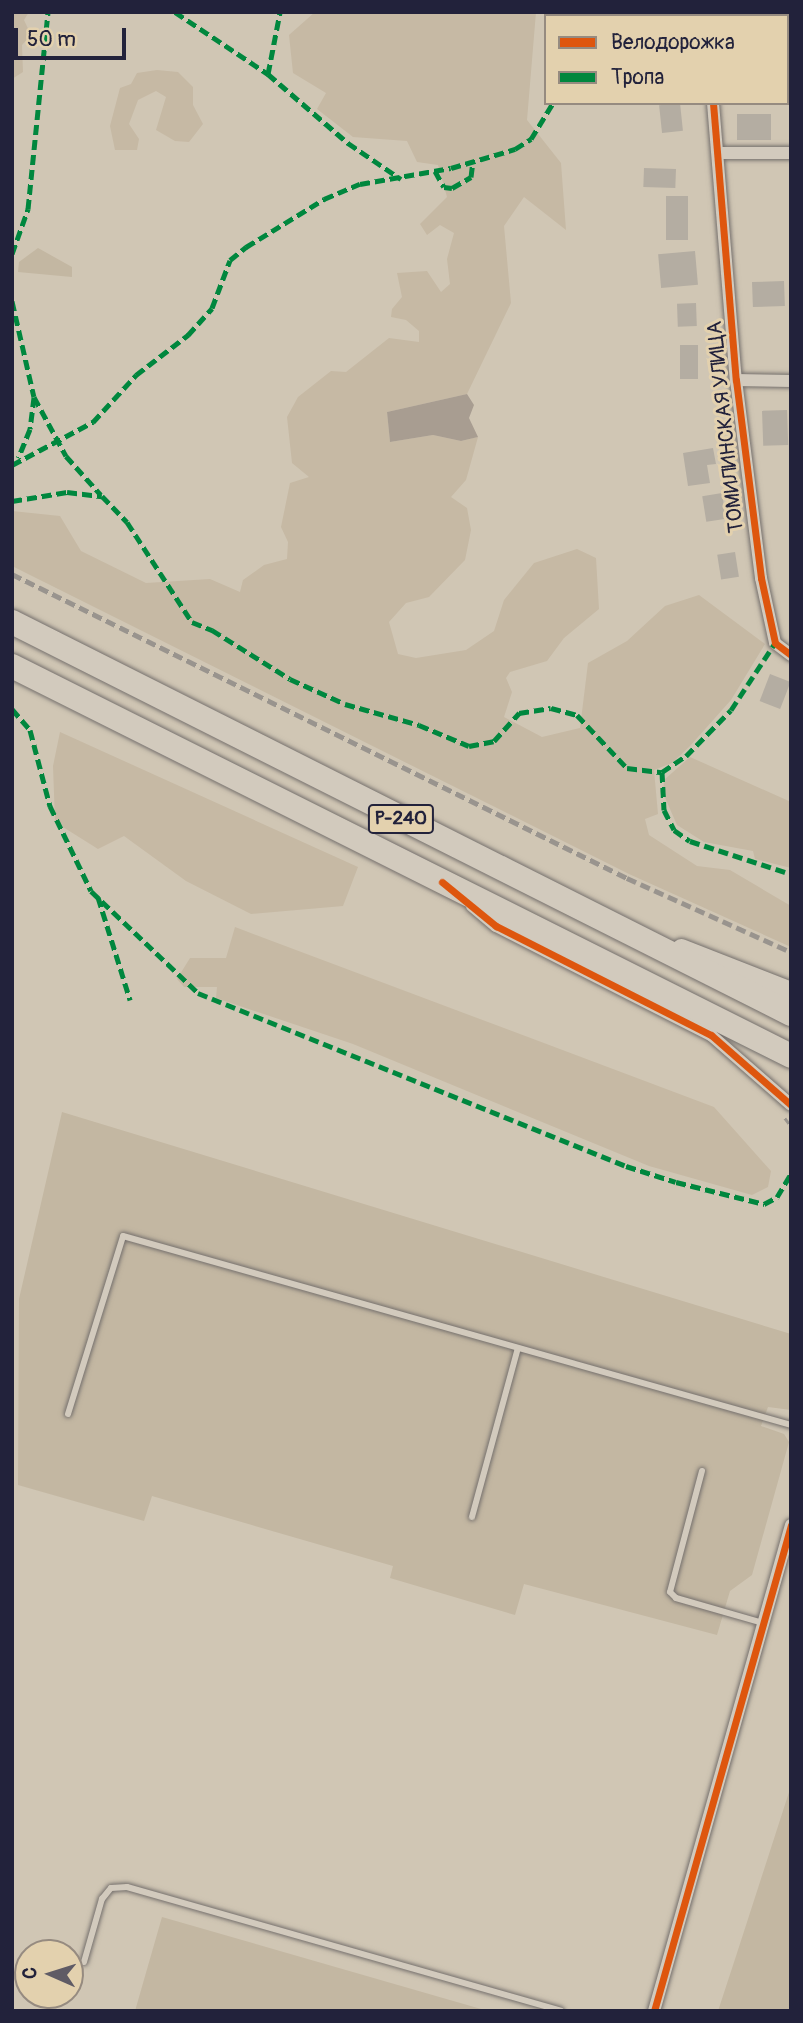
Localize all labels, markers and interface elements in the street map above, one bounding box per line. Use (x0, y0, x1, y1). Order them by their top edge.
scale bar (18, 14, 130, 58)
legend (544, 14, 789, 105)
text: 50 m (27, 26, 76, 53)
text: Велодорожка (611, 29, 735, 56)
text: Тропа (611, 64, 664, 91)
street label: ТОМИЛИНСКАЯ УЛИЦА (702, 320, 750, 534)
road number: Р-240 (368, 804, 434, 834)
north arrow (14, 1939, 84, 2009)
text: С (18, 1967, 42, 1980)

